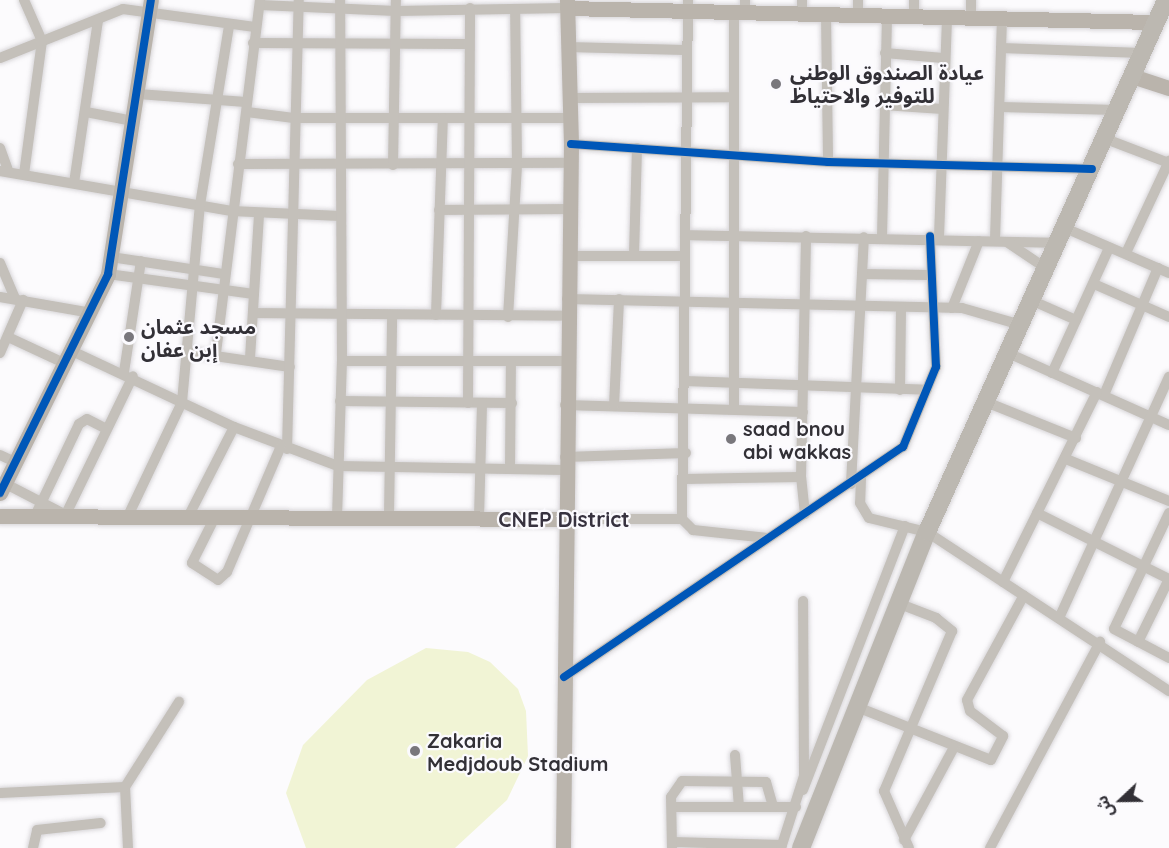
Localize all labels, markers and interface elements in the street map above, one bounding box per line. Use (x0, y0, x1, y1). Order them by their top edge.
place label: عيادة الصندوق الوطني للتوفير والاحتياط (790, 60, 984, 107)
marker: عيادة الصندوق الوطني للتوفير والاحتياط (767, 75, 785, 93)
place label: مسجد عثمان إبن عفان (141, 314, 256, 361)
marker: مسجد عثمان إبن عفان (122, 330, 136, 344)
place label: saad bnou abi wakkas (743, 416, 851, 463)
marker: saad bnou abi wakkas (724, 432, 738, 446)
district label: CNEP District (498, 506, 630, 532)
place label: Zakaria Medjdoub Stadium (427, 728, 608, 775)
marker: Zakaria Medjdoub Stadium (408, 744, 422, 758)
north arrow (1091, 770, 1151, 830)
text: ش (1091, 793, 1118, 821)

